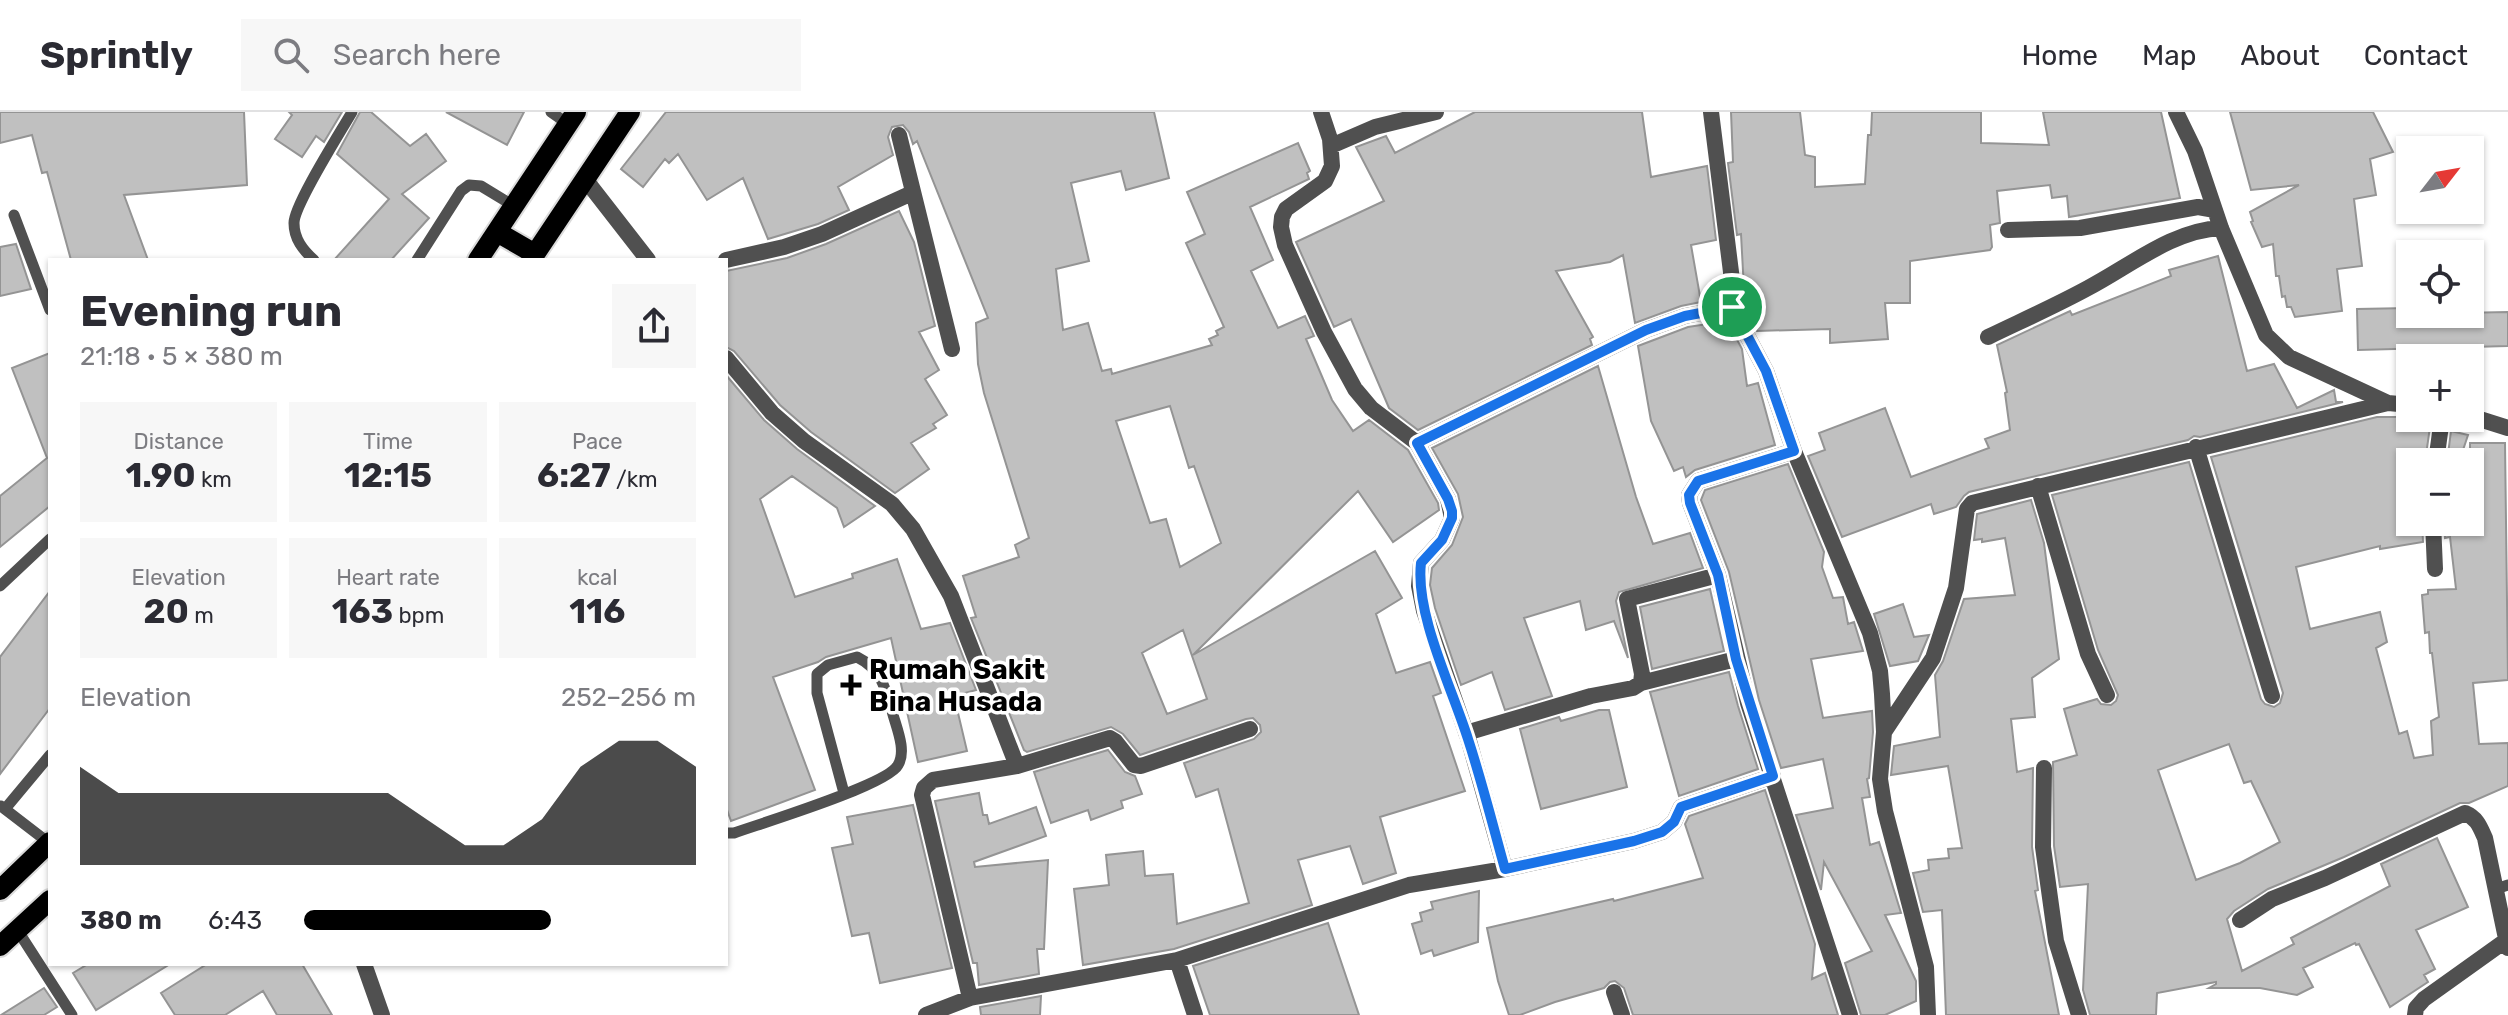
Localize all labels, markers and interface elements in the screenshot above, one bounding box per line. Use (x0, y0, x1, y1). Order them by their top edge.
search box (241, 19, 801, 91)
text: Sprintly (40, 32, 193, 78)
icon: search (269, 33, 313, 77)
text: Search here (333, 37, 501, 73)
text: Home (2021, 39, 2098, 72)
text: Map (2142, 39, 2196, 72)
text: About (2240, 39, 2320, 72)
text: Contact (2364, 39, 2468, 72)
north arrow (2396, 136, 2484, 224)
map controls (2396, 136, 2484, 536)
button: locate (2396, 240, 2484, 328)
pin (1698, 273, 1766, 341)
button: share (612, 284, 696, 368)
text: Evening run (80, 285, 342, 337)
icon: arrive (1710, 285, 1754, 329)
text: 21:18 · 5 × 380 m (80, 341, 283, 372)
button: + (2396, 344, 2484, 432)
text: Distance (134, 428, 224, 455)
text: Time (363, 428, 413, 455)
text: Pace (572, 428, 623, 455)
button: − (2396, 448, 2484, 536)
text: 1.90 (125, 455, 196, 496)
text: 12:15 (344, 455, 432, 496)
text: 6:27 (537, 455, 611, 496)
text: km (196, 466, 232, 493)
text: /km (611, 466, 658, 493)
text: Elevation (132, 564, 226, 591)
text: Heart rate (336, 564, 440, 591)
text: kcal (577, 564, 618, 591)
text: 20 (144, 591, 189, 632)
text: 163 (332, 591, 393, 632)
text: 116 (569, 591, 625, 632)
text: m (189, 602, 214, 629)
text: bpm (393, 602, 444, 629)
place label: Rumah Sakit Bina Husada (869, 653, 1045, 718)
marker: Rumah Sakit Bina Husada (840, 674, 862, 696)
text: Elevation (80, 682, 191, 713)
text: 252–256 m (561, 682, 696, 713)
text: 380 m (80, 905, 162, 936)
text: 6:43 (208, 905, 262, 936)

